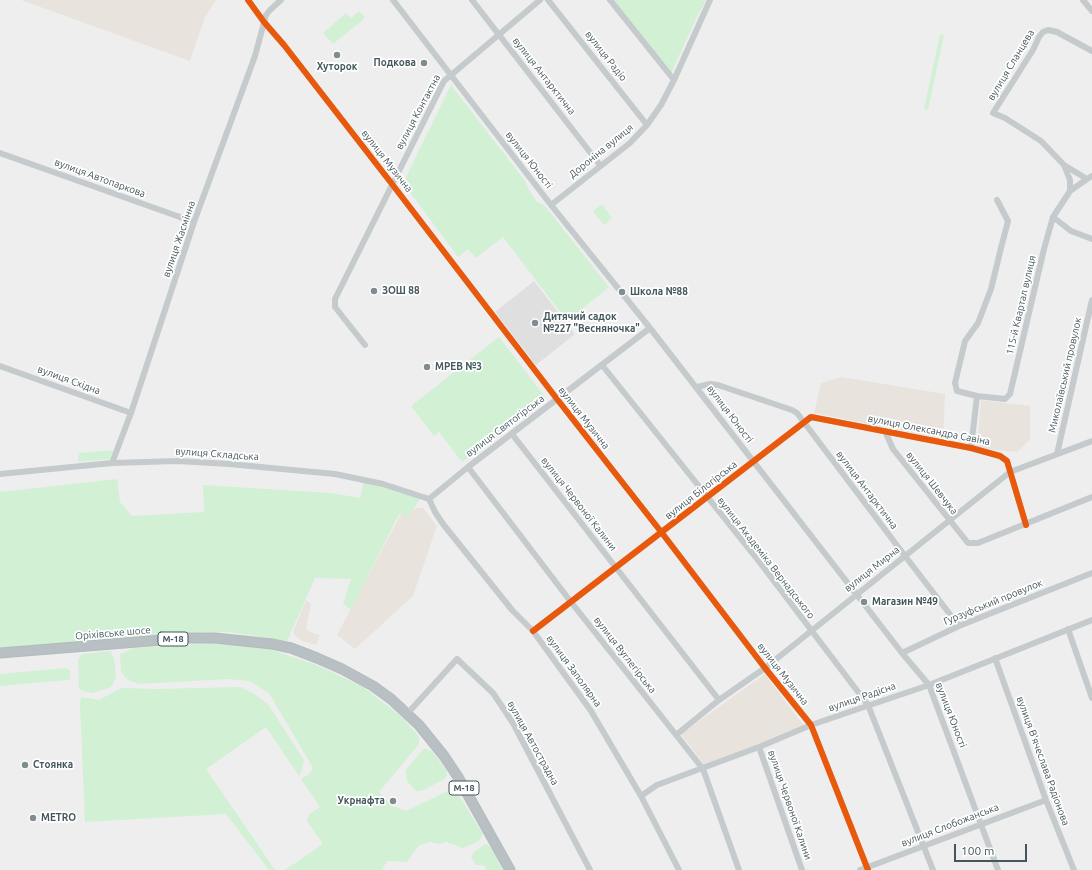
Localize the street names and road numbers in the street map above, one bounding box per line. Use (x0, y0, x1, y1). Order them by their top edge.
street label: вулиця Сланцева (985, 27, 1037, 103)
street label: вулиця Радіо (583, 28, 629, 84)
street label: вулиця Антарктична (510, 35, 578, 117)
street label: вулиця Контактна (393, 72, 443, 152)
street label: Дороніна вулиця (566, 121, 636, 181)
street label: вулиця Музична (359, 127, 415, 195)
street label: вулиця Юності (503, 129, 555, 191)
street label: вулиця Автопаркова (53, 156, 147, 200)
street label: вулиця Жасмінна (160, 199, 198, 279)
street label: 115-й Квартал вулиця (1004, 254, 1038, 356)
street label: Миколаївський провулок (1046, 316, 1084, 434)
street label: вулиця Східна (36, 363, 102, 397)
street label: вулиця Юності (704, 383, 756, 445)
street label: вулиця Музична (556, 384, 612, 452)
street label: вулиця Святогірська (463, 393, 547, 459)
street label: вулиця Олександра Савіна (867, 412, 991, 448)
street label: вулиця Складська (175, 445, 259, 463)
street label: вулиця Антарктична (834, 448, 900, 532)
street label: вулиця Шевчука (904, 449, 960, 517)
street label: вулиця Червоної Калини (539, 455, 619, 553)
street label: вулиця Білогірська (663, 458, 739, 522)
street label: вулиця Академіка Вернадського (715, 495, 817, 621)
street label: вулиця Мирна (842, 544, 902, 594)
street label: Гурзуфський провулок (942, 577, 1044, 627)
street label: вулиця Вуглегірська (591, 614, 659, 696)
street label: Оріхівське шосе (75, 624, 151, 642)
road number: М-18 (158, 632, 188, 646)
street label: вулиця Заполярна (544, 633, 604, 709)
street label: вулиця Музична (755, 640, 811, 708)
street label: вулиця Радісна (827, 680, 897, 714)
street label: вулиця Юності (933, 681, 969, 749)
street label: вулиця В'ячеслава Радіонова (1014, 695, 1072, 827)
street label: вулиця Автострадна (505, 699, 561, 787)
street label: вулиця Червоної Калини (766, 748, 814, 862)
road number: М-18 (449, 781, 479, 795)
street label: вулиця Слобожанська (900, 801, 1000, 849)

